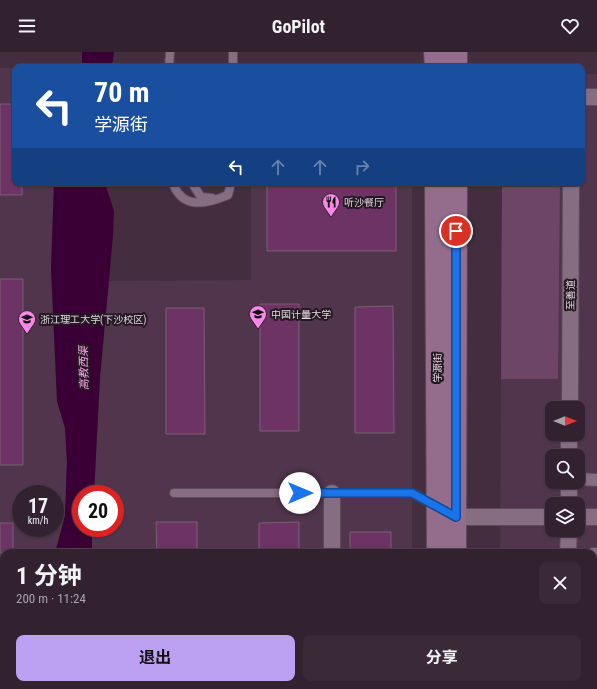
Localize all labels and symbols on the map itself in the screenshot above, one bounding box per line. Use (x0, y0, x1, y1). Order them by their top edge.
restaurant icon: 听沙餐厅 (321, 192, 341, 217)
place label: 听沙餐厅 (344, 197, 384, 208)
pin (439, 214, 473, 248)
street label: 至善道 (565, 280, 576, 310)
school or university icon: 中国计量大学 (248, 304, 268, 329)
school or university icon: 浙江理工大学(下沙校区) (17, 309, 37, 334)
place label: 中国计量大学 (271, 309, 331, 320)
place label: 浙江理工大学(下沙校区) (40, 314, 146, 326)
water label: 高教西渠 (77, 344, 91, 390)
street label: 学源街 (432, 353, 443, 383)
north arrow (545, 401, 585, 441)
position arrow (279, 472, 321, 514)
speed limit sign: 20 (72, 485, 124, 537)

